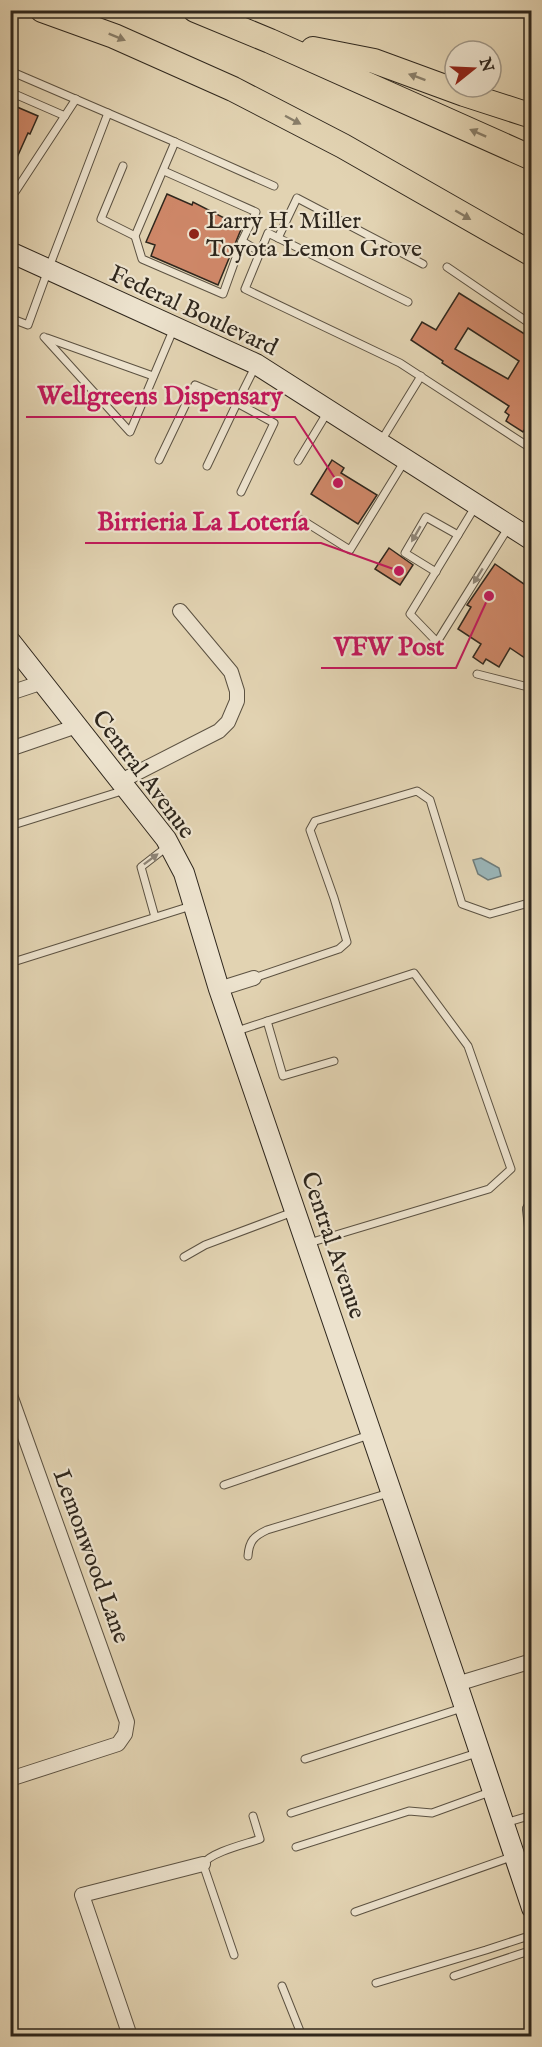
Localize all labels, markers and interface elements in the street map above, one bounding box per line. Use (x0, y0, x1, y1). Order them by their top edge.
one-way arrow (108, 32, 126, 42)
north arrow (443, 39, 503, 99)
text: N (473, 54, 497, 75)
one-way arrow (407, 71, 425, 81)
one-way arrow (285, 115, 302, 125)
one-way arrow (469, 128, 487, 138)
place label: Larry H. Miller Toyota Lemon Grove (206, 206, 422, 265)
one-way arrow (455, 210, 472, 220)
marker: Larry H. Miller Toyota Lemon Grove (187, 227, 201, 241)
street label: Federal Boulevard (104, 259, 283, 364)
callout: Wellgreens Dispensary (26, 373, 295, 417)
text: Wellgreens Dispensary (36, 380, 284, 413)
callout: Birrieria La Lotería (85, 499, 321, 543)
text: Birrieria La Lotería (97, 506, 310, 539)
one-way arrow (410, 526, 421, 542)
one-way arrow (473, 568, 484, 584)
callout: VFW Post (321, 624, 456, 668)
text: VFW Post (333, 631, 444, 664)
street label: Central Avenue (84, 704, 201, 846)
one-way arrow (142, 853, 158, 865)
street label: Central Avenue (293, 1168, 372, 1323)
street label: Lemonwood Lane (45, 1465, 136, 1648)

